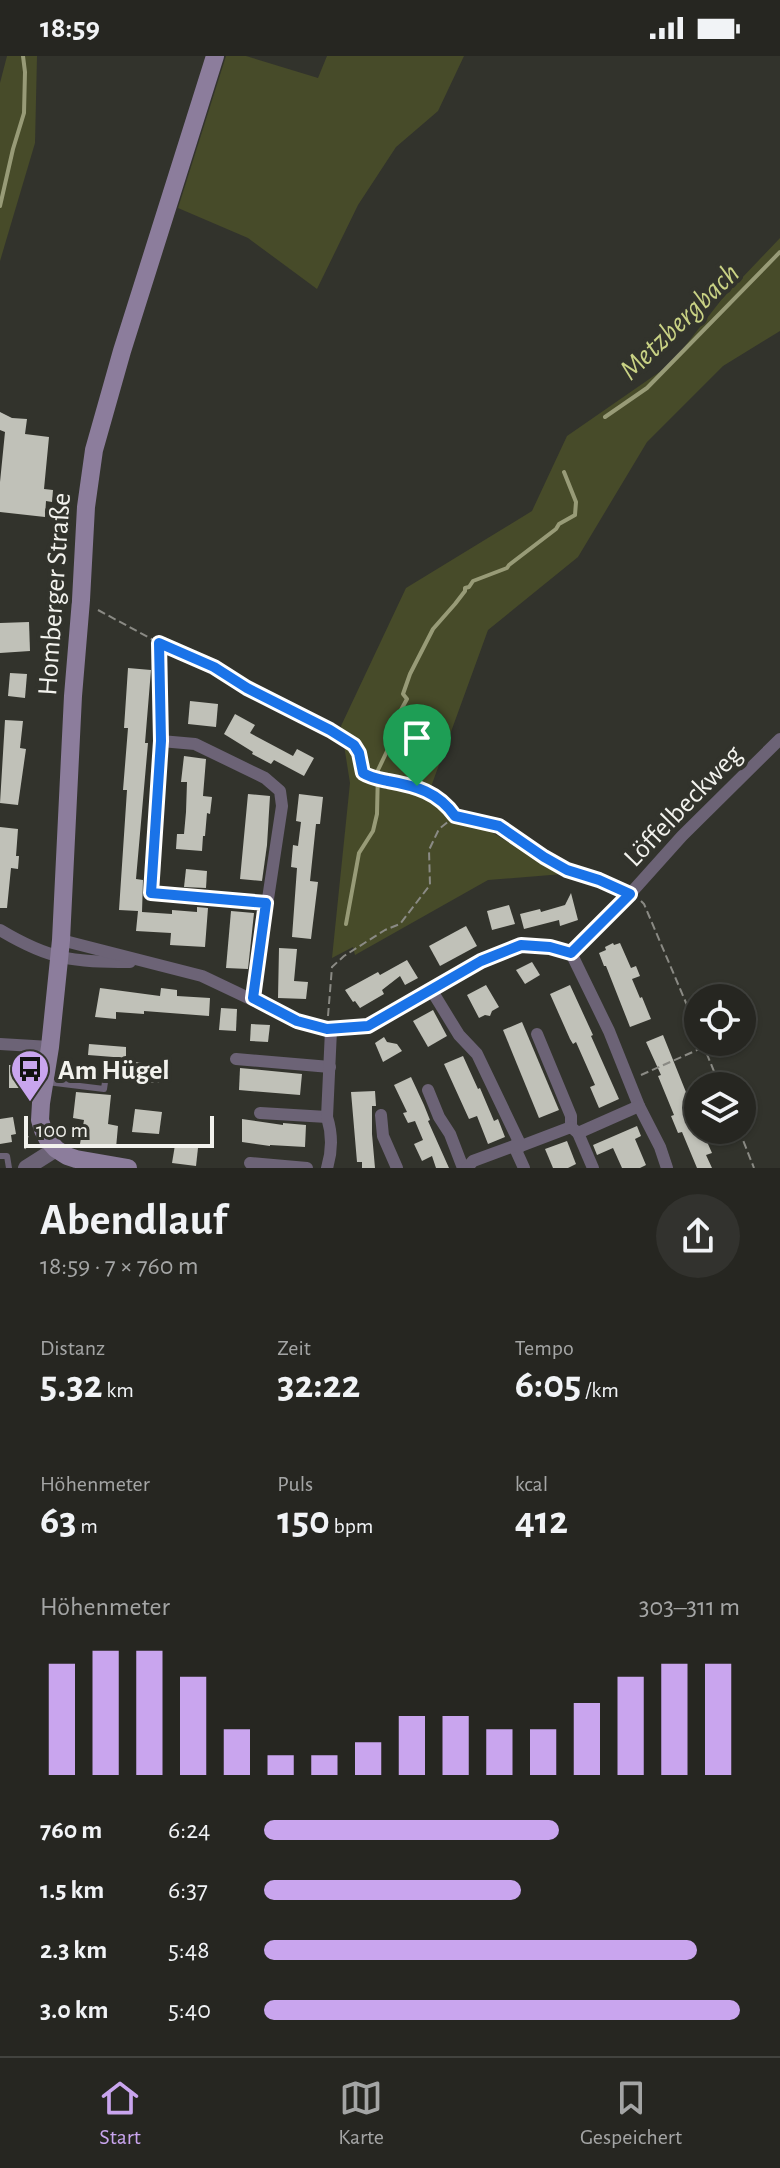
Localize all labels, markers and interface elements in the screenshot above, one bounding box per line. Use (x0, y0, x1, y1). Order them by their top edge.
text: 18:59 (40, 13, 100, 43)
water label: Metzbergbach (614, 258, 745, 386)
street label: Homberger Straße (34, 492, 76, 697)
pin (383, 704, 451, 786)
icon: arrive (395, 716, 439, 760)
street label: Löffelbeckweg (619, 740, 748, 872)
map controls (684, 984, 756, 1144)
button: locate (684, 984, 756, 1056)
bus stop icon: Am Hügel (9, 1048, 51, 1103)
place label: Am Hügel (58, 1057, 170, 1085)
button: layers (684, 1072, 756, 1144)
scale bar (24, 1112, 214, 1148)
text: 100 m (36, 1119, 88, 1141)
button: share (656, 1194, 740, 1278)
text: Abendlauf (40, 1199, 227, 1243)
text: 18:59 · 7 × 760 m (40, 1253, 199, 1279)
text: Distanz (40, 1337, 105, 1359)
text: Zeit (277, 1337, 311, 1359)
text: Tempo (515, 1337, 574, 1359)
text: 5.32 (40, 1365, 103, 1405)
text: 32:22 (277, 1365, 360, 1405)
text: 6:05 (515, 1365, 581, 1405)
text: km (103, 1379, 134, 1401)
text: /km (581, 1379, 619, 1401)
text: Höhenmeter (40, 1473, 150, 1495)
text: Puls (277, 1473, 313, 1495)
text: kcal (515, 1473, 548, 1495)
text: 63 (40, 1501, 77, 1541)
text: 150 (277, 1501, 330, 1541)
text: 412 (515, 1501, 568, 1541)
text: m (77, 1515, 98, 1537)
text: bpm (330, 1515, 373, 1537)
text: Höhenmeter (40, 1594, 170, 1620)
text: 303–311 m (639, 1594, 740, 1620)
text: 760 m (40, 1817, 102, 1843)
text: 6:24 (168, 1817, 211, 1843)
text: 1.5 km (40, 1877, 104, 1903)
text: 6:37 (168, 1877, 208, 1903)
text: 2.3 km (40, 1937, 107, 1963)
text: 5:48 (168, 1937, 210, 1963)
text: 3.0 km (40, 1997, 108, 2023)
text: 5:40 (168, 1997, 211, 2023)
tab: Start (98, 2076, 142, 2150)
tab: Karte (338, 2076, 384, 2150)
tab: Gespeichert (580, 2076, 682, 2150)

